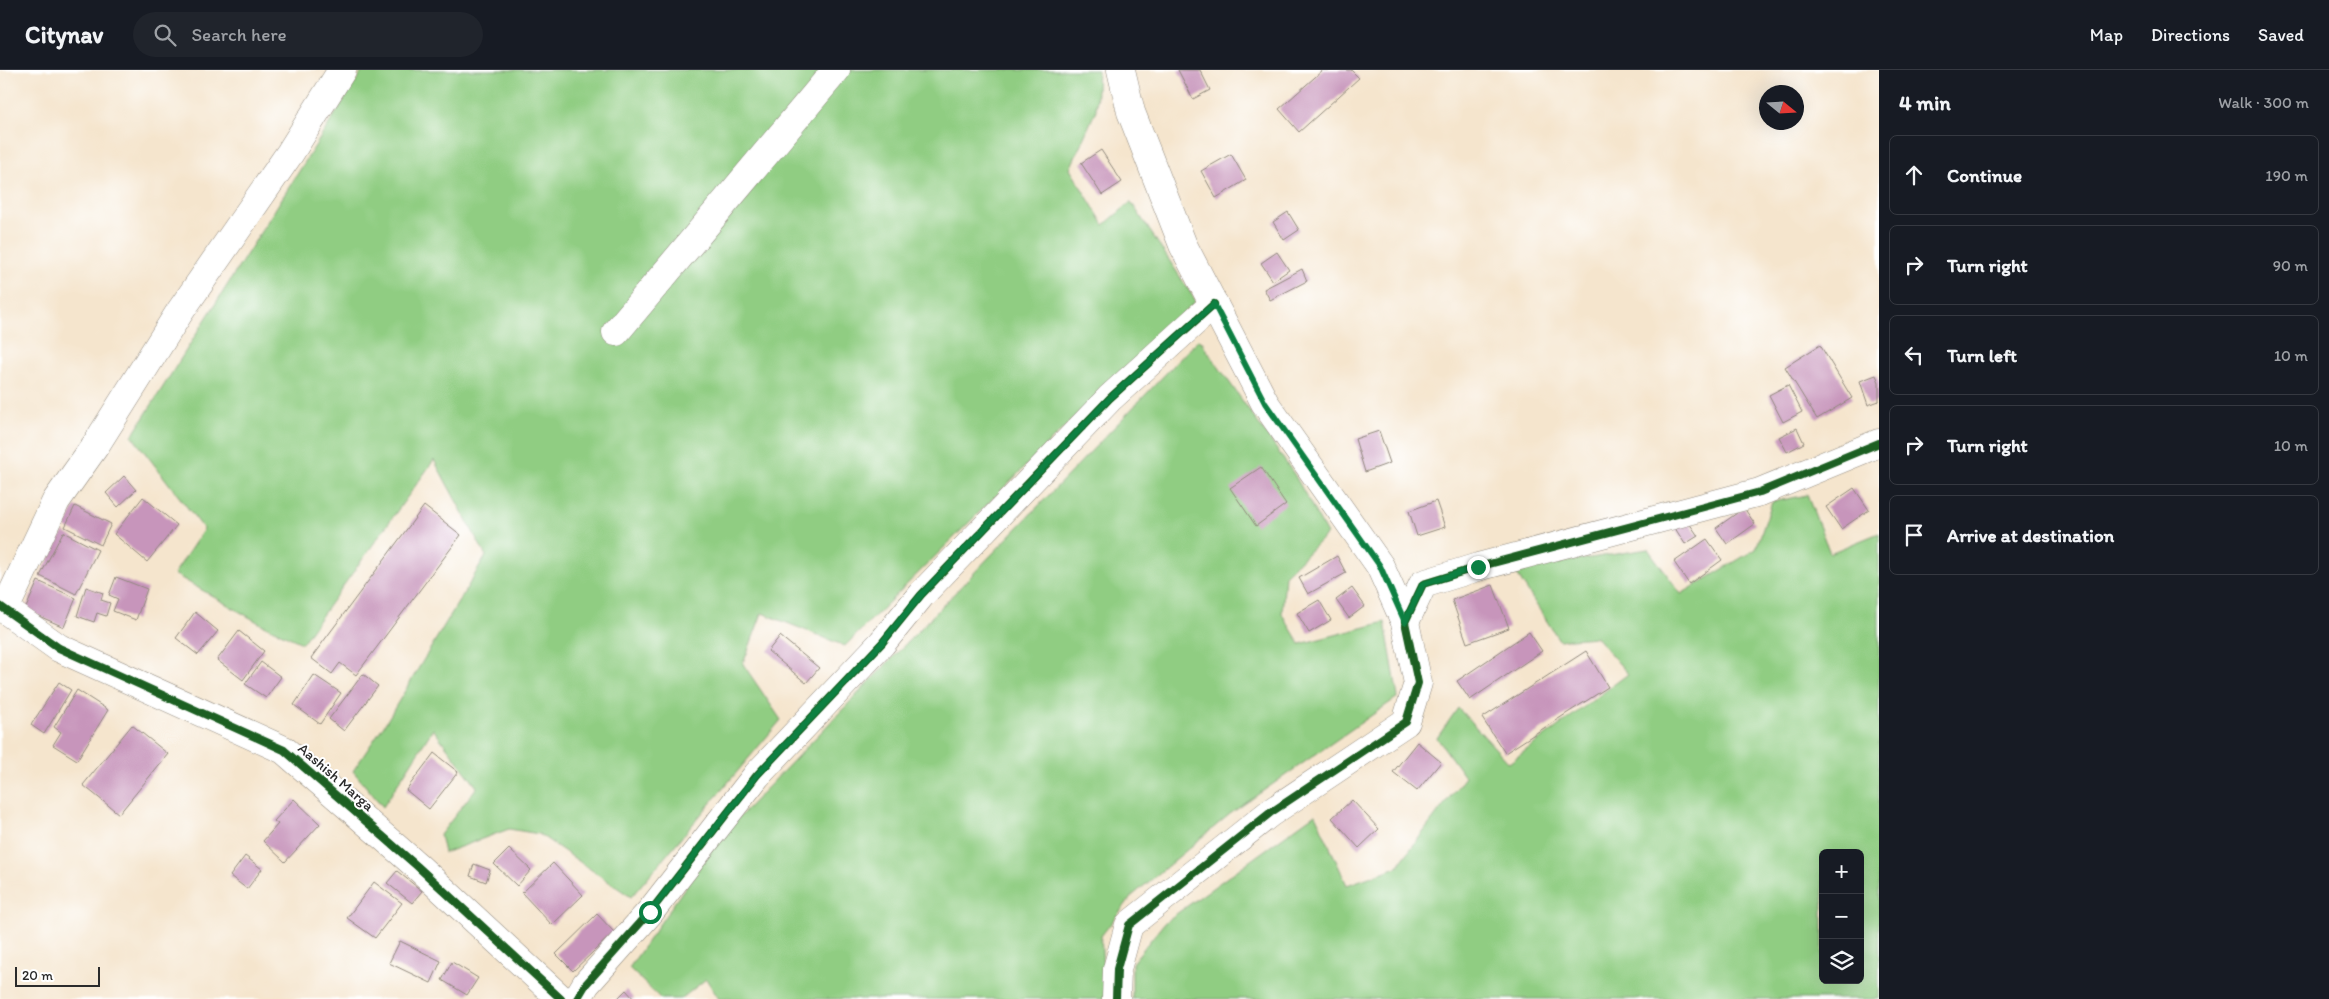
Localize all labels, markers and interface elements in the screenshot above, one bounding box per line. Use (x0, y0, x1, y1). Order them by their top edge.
search box (133, 12, 483, 57)
text: Citynav (25, 20, 103, 49)
icon: search (151, 21, 179, 49)
text: Search here (191, 23, 287, 46)
text: Map (2090, 24, 2123, 46)
text: Directions (2151, 24, 2230, 46)
text: Saved (2258, 24, 2304, 46)
north arrow (1759, 85, 1804, 130)
text: 4 min (1899, 90, 1951, 115)
text: Walk · 300 m (2218, 93, 2309, 112)
icon: ahead (1900, 161, 1928, 189)
text: Continue (1947, 164, 2022, 187)
text: 190 m (2265, 166, 2308, 185)
icon: right (1900, 251, 1928, 279)
text: Turn right (1947, 254, 2028, 277)
text: 90 m (2273, 256, 2308, 275)
icon: left (1900, 341, 1928, 369)
text: Turn left (1947, 344, 2017, 367)
text: 10 m (2274, 346, 2308, 365)
icon: right (1900, 431, 1928, 459)
text: Turn right (1947, 434, 2028, 457)
text: 10 m (2274, 436, 2308, 455)
icon: arrive (1900, 521, 1928, 549)
text: Arrive at destination (1947, 524, 2114, 547)
route end (1467, 556, 1490, 579)
street label: Aashish Marga (294, 739, 378, 815)
map controls (1819, 849, 1864, 984)
button: + (1819, 849, 1864, 894)
button: − (1819, 894, 1864, 939)
route start (639, 901, 662, 924)
button: layers (1819, 939, 1864, 984)
scale bar (15, 964, 100, 987)
text: 20 m (22, 967, 53, 984)

